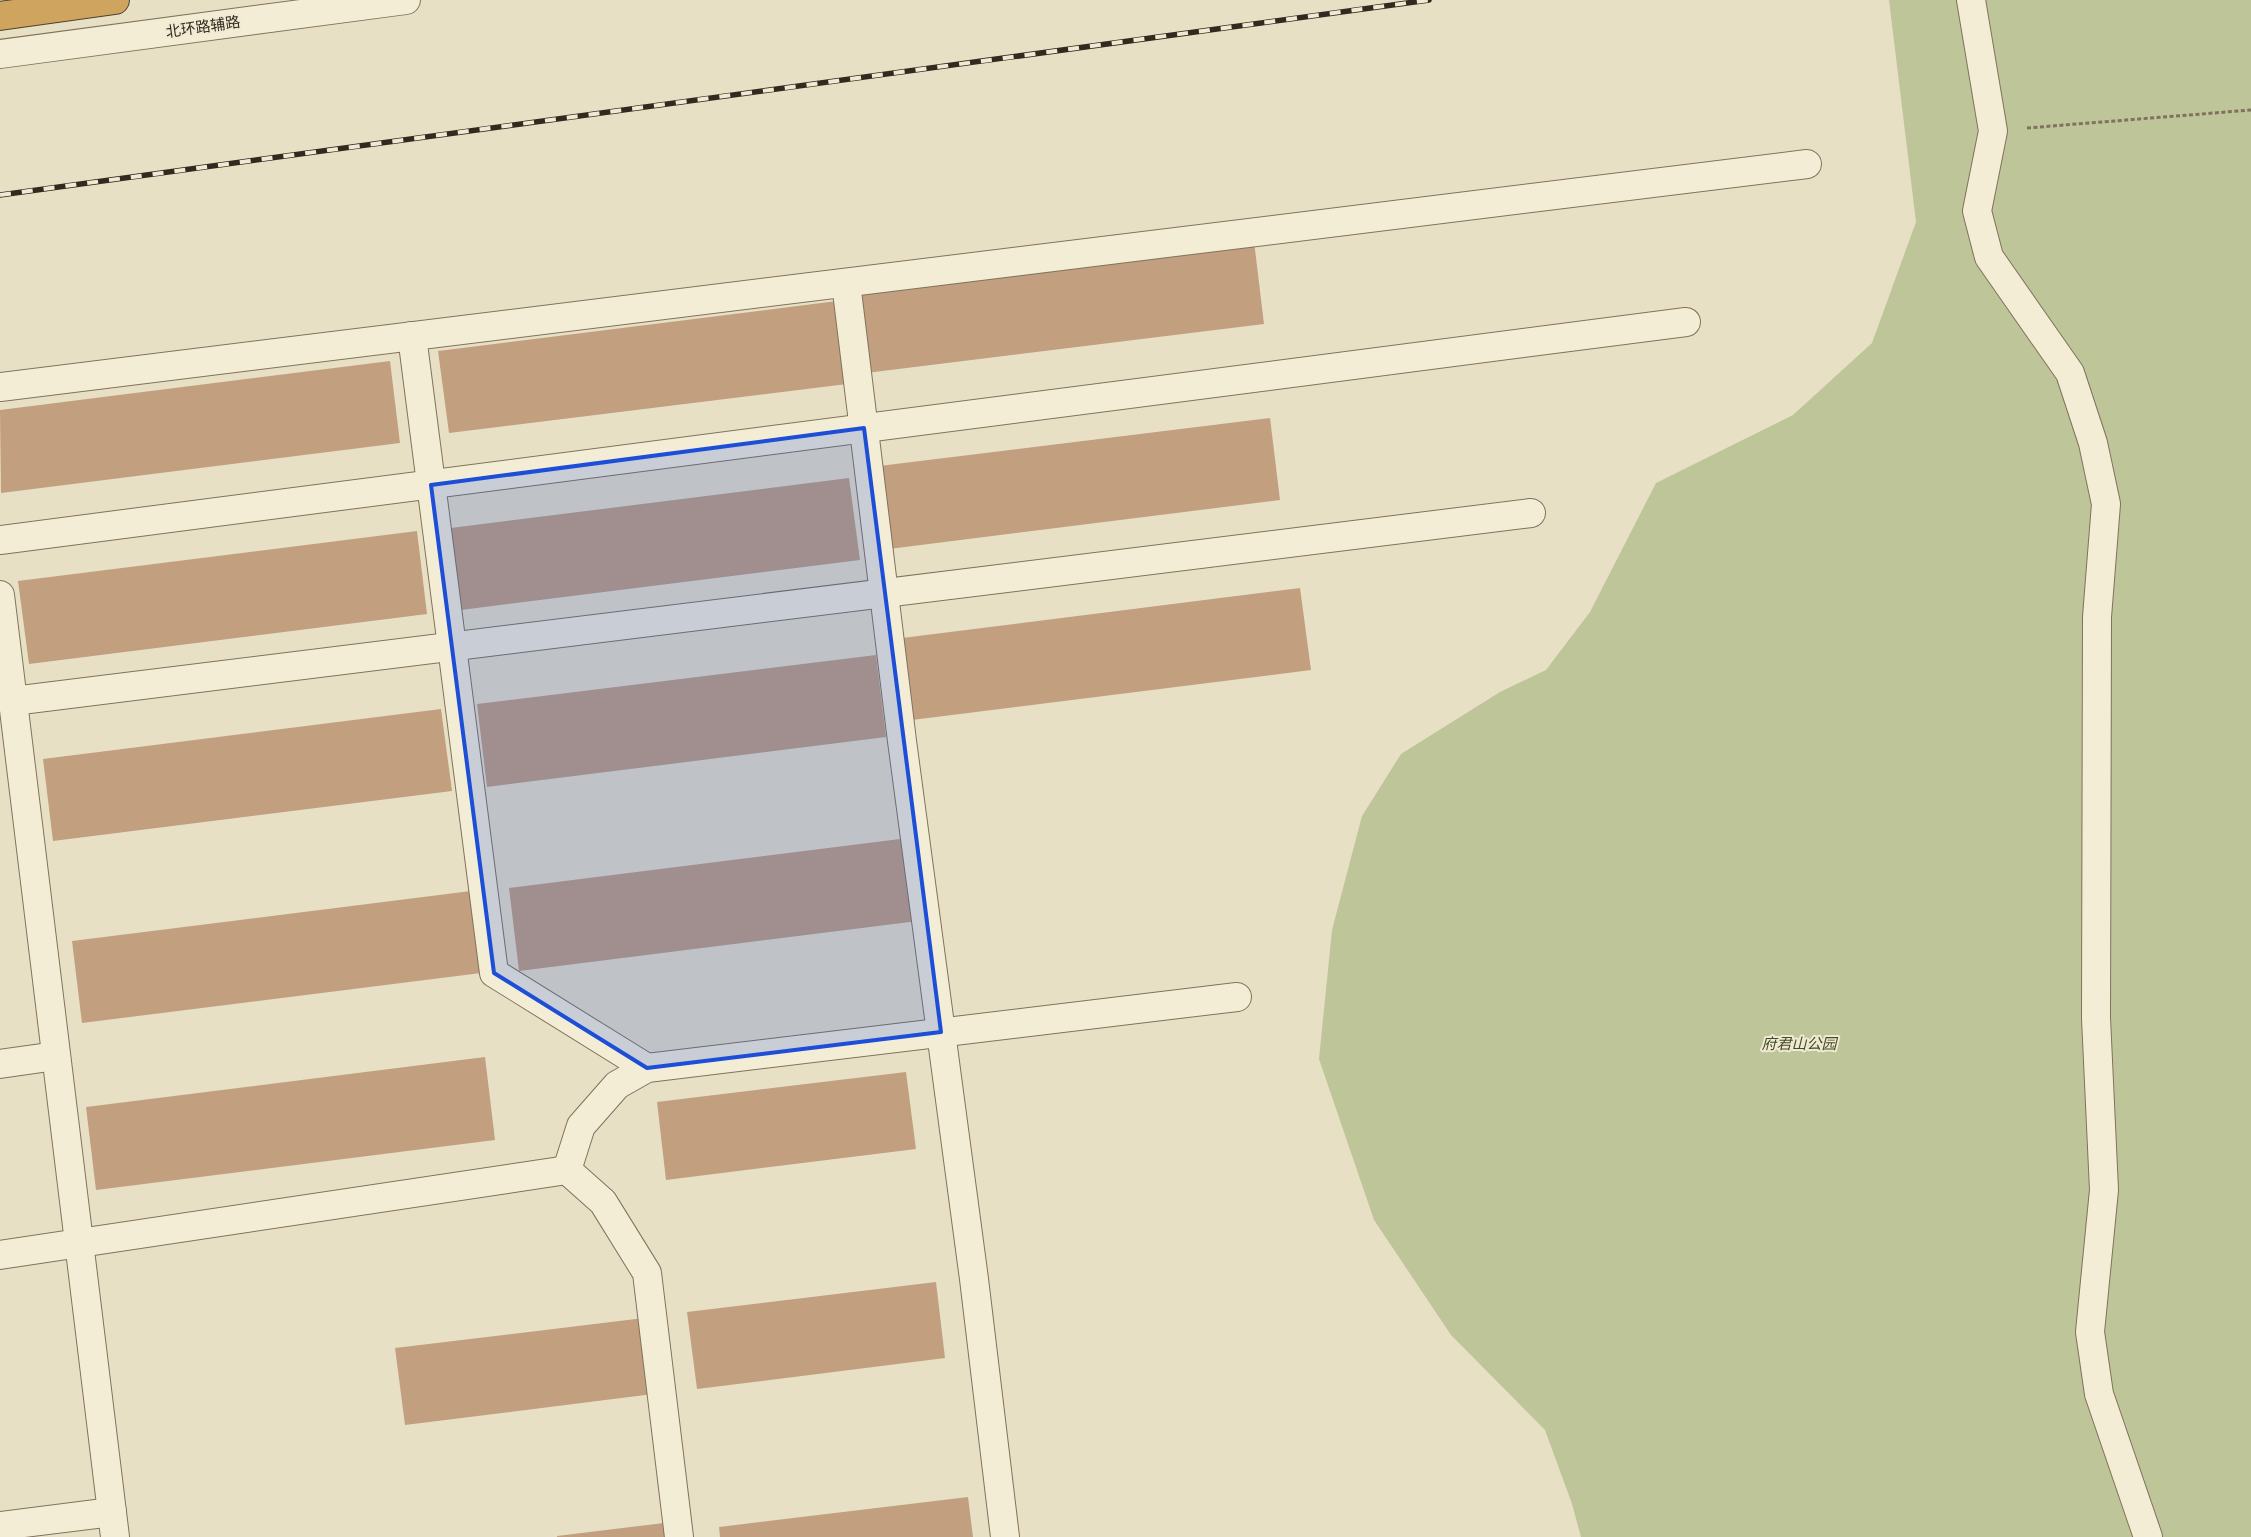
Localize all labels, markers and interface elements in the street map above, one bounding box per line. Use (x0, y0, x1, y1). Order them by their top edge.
street label: 北环路辅路 (164, 12, 241, 41)
park label: 府君山公园 (1761, 1034, 1838, 1053)

